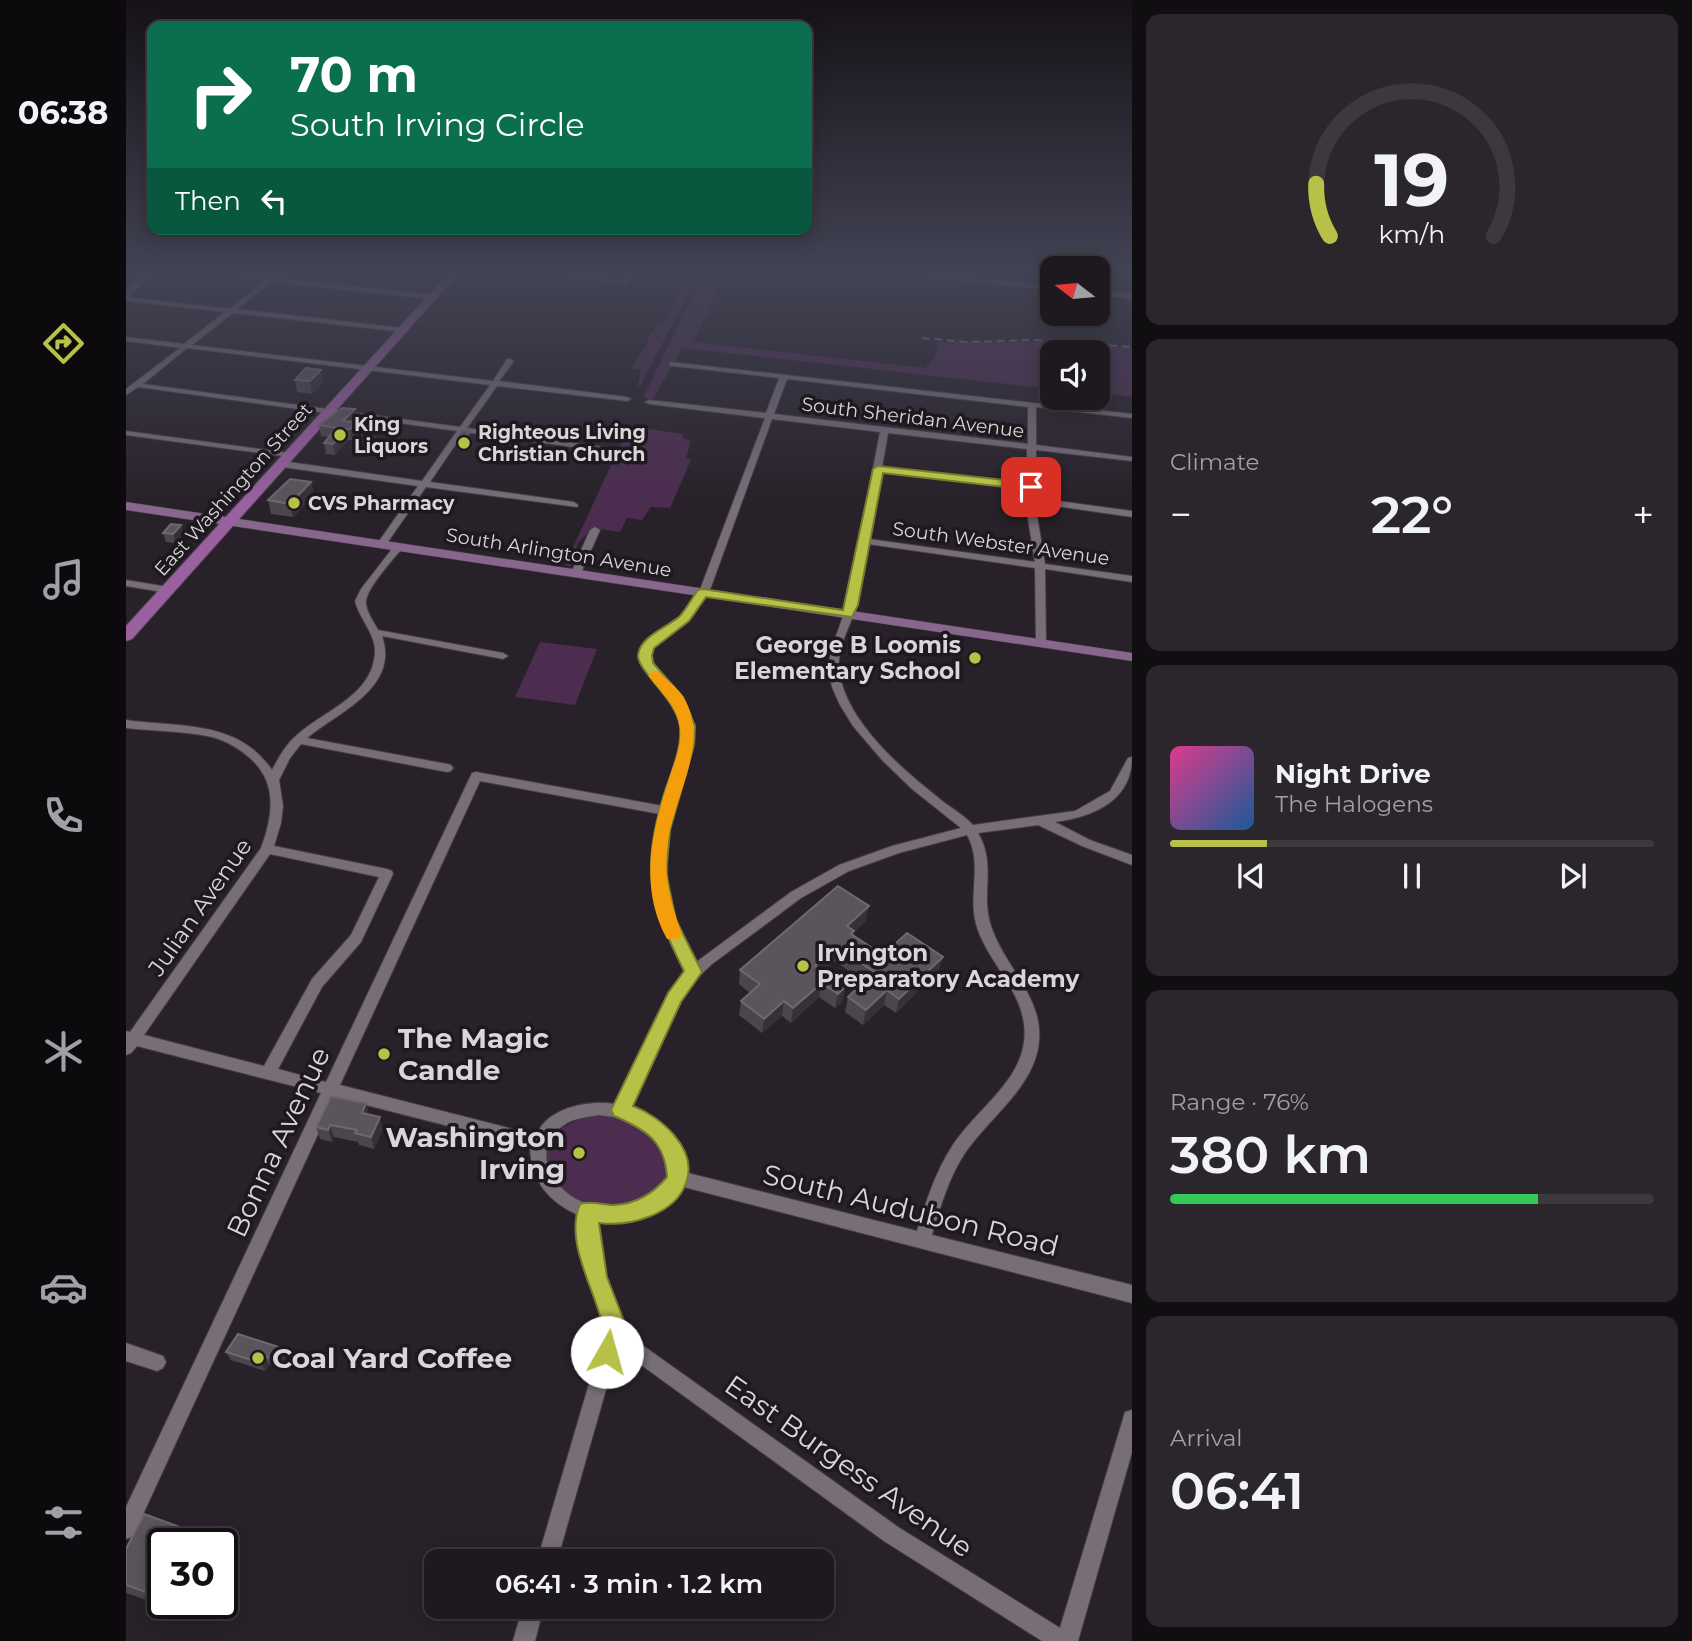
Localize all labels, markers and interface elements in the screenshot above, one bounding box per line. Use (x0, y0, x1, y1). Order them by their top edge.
text: 70 m (290, 45, 418, 104)
icon: right (175, 49, 266, 140)
text: 06:38 (18, 93, 108, 132)
text: South Irving Circle (290, 105, 585, 144)
text: 19 (1375, 136, 1449, 224)
icon: left (255, 182, 293, 220)
text: Then (175, 185, 241, 217)
text: km/h (1379, 219, 1445, 249)
north arrow (1040, 256, 1110, 326)
map controls (1040, 256, 1110, 410)
icon: directions (39, 319, 88, 368)
button: sound (1040, 340, 1110, 410)
street label: South Sheridan Avenue (800, 392, 1026, 443)
street label: East Washington Street (150, 398, 317, 580)
place label: King Liquors (354, 413, 428, 458)
place label: Righteous Living Christian Church (478, 421, 646, 466)
marker: King Liquors (332, 427, 348, 443)
marker: Righteous Living Christian Church (456, 435, 472, 451)
text: Climate (1170, 448, 1259, 476)
pin (1001, 457, 1061, 517)
icon: arrive (1012, 468, 1050, 506)
text: 22° (1371, 483, 1453, 546)
text: − (1170, 491, 1192, 538)
text: + (1632, 491, 1654, 538)
place label: CVS Pharmacy (308, 492, 455, 515)
marker: CVS Pharmacy (286, 495, 302, 511)
street label: South Webster Avenue (891, 517, 1111, 570)
street label: South Arlington Avenue (445, 523, 673, 582)
icon: music (39, 555, 88, 604)
place label: George B Loomis Elementary School (734, 631, 961, 685)
marker: George B Loomis Elementary School (967, 650, 983, 666)
text: Night Drive (1275, 758, 1431, 790)
text: The Halogens (1275, 790, 1433, 818)
icon: phone (39, 791, 88, 840)
street label: Julian Avenue (142, 833, 258, 982)
icon: previous (1232, 857, 1270, 895)
icon: pause (1393, 857, 1431, 895)
icon: next (1554, 857, 1592, 895)
place label: Irvington Preparatory Academy (817, 939, 1079, 993)
marker: Irvington Preparatory Academy (795, 958, 811, 974)
place label: The Magic Candle (398, 1021, 550, 1087)
icon: climate (39, 1027, 88, 1076)
street label: Bonna Avenue (219, 1041, 337, 1243)
marker: The Magic Candle (376, 1046, 392, 1062)
text: Range · 76% (1170, 1088, 1309, 1116)
place label: Washington Irving (386, 1120, 565, 1186)
text: 380 km (1170, 1123, 1371, 1186)
marker: Washington Irving (571, 1145, 587, 1161)
street label: South Audubon Road (760, 1157, 1062, 1263)
icon: car (39, 1263, 88, 1312)
position arrow (570, 1315, 644, 1389)
place label: Coal Yard Coffee (272, 1341, 512, 1375)
marker: Coal Yard Coffee (250, 1350, 266, 1366)
street label: East Burgess Avenue (719, 1368, 979, 1564)
text: Arrival (1170, 1424, 1243, 1452)
text: 06:41 (1170, 1459, 1304, 1522)
icon: filters (39, 1498, 88, 1547)
speed limit sign: 30 (147, 1528, 238, 1619)
text: 06:41 · 3 min · 1.2 km (495, 1568, 763, 1600)

